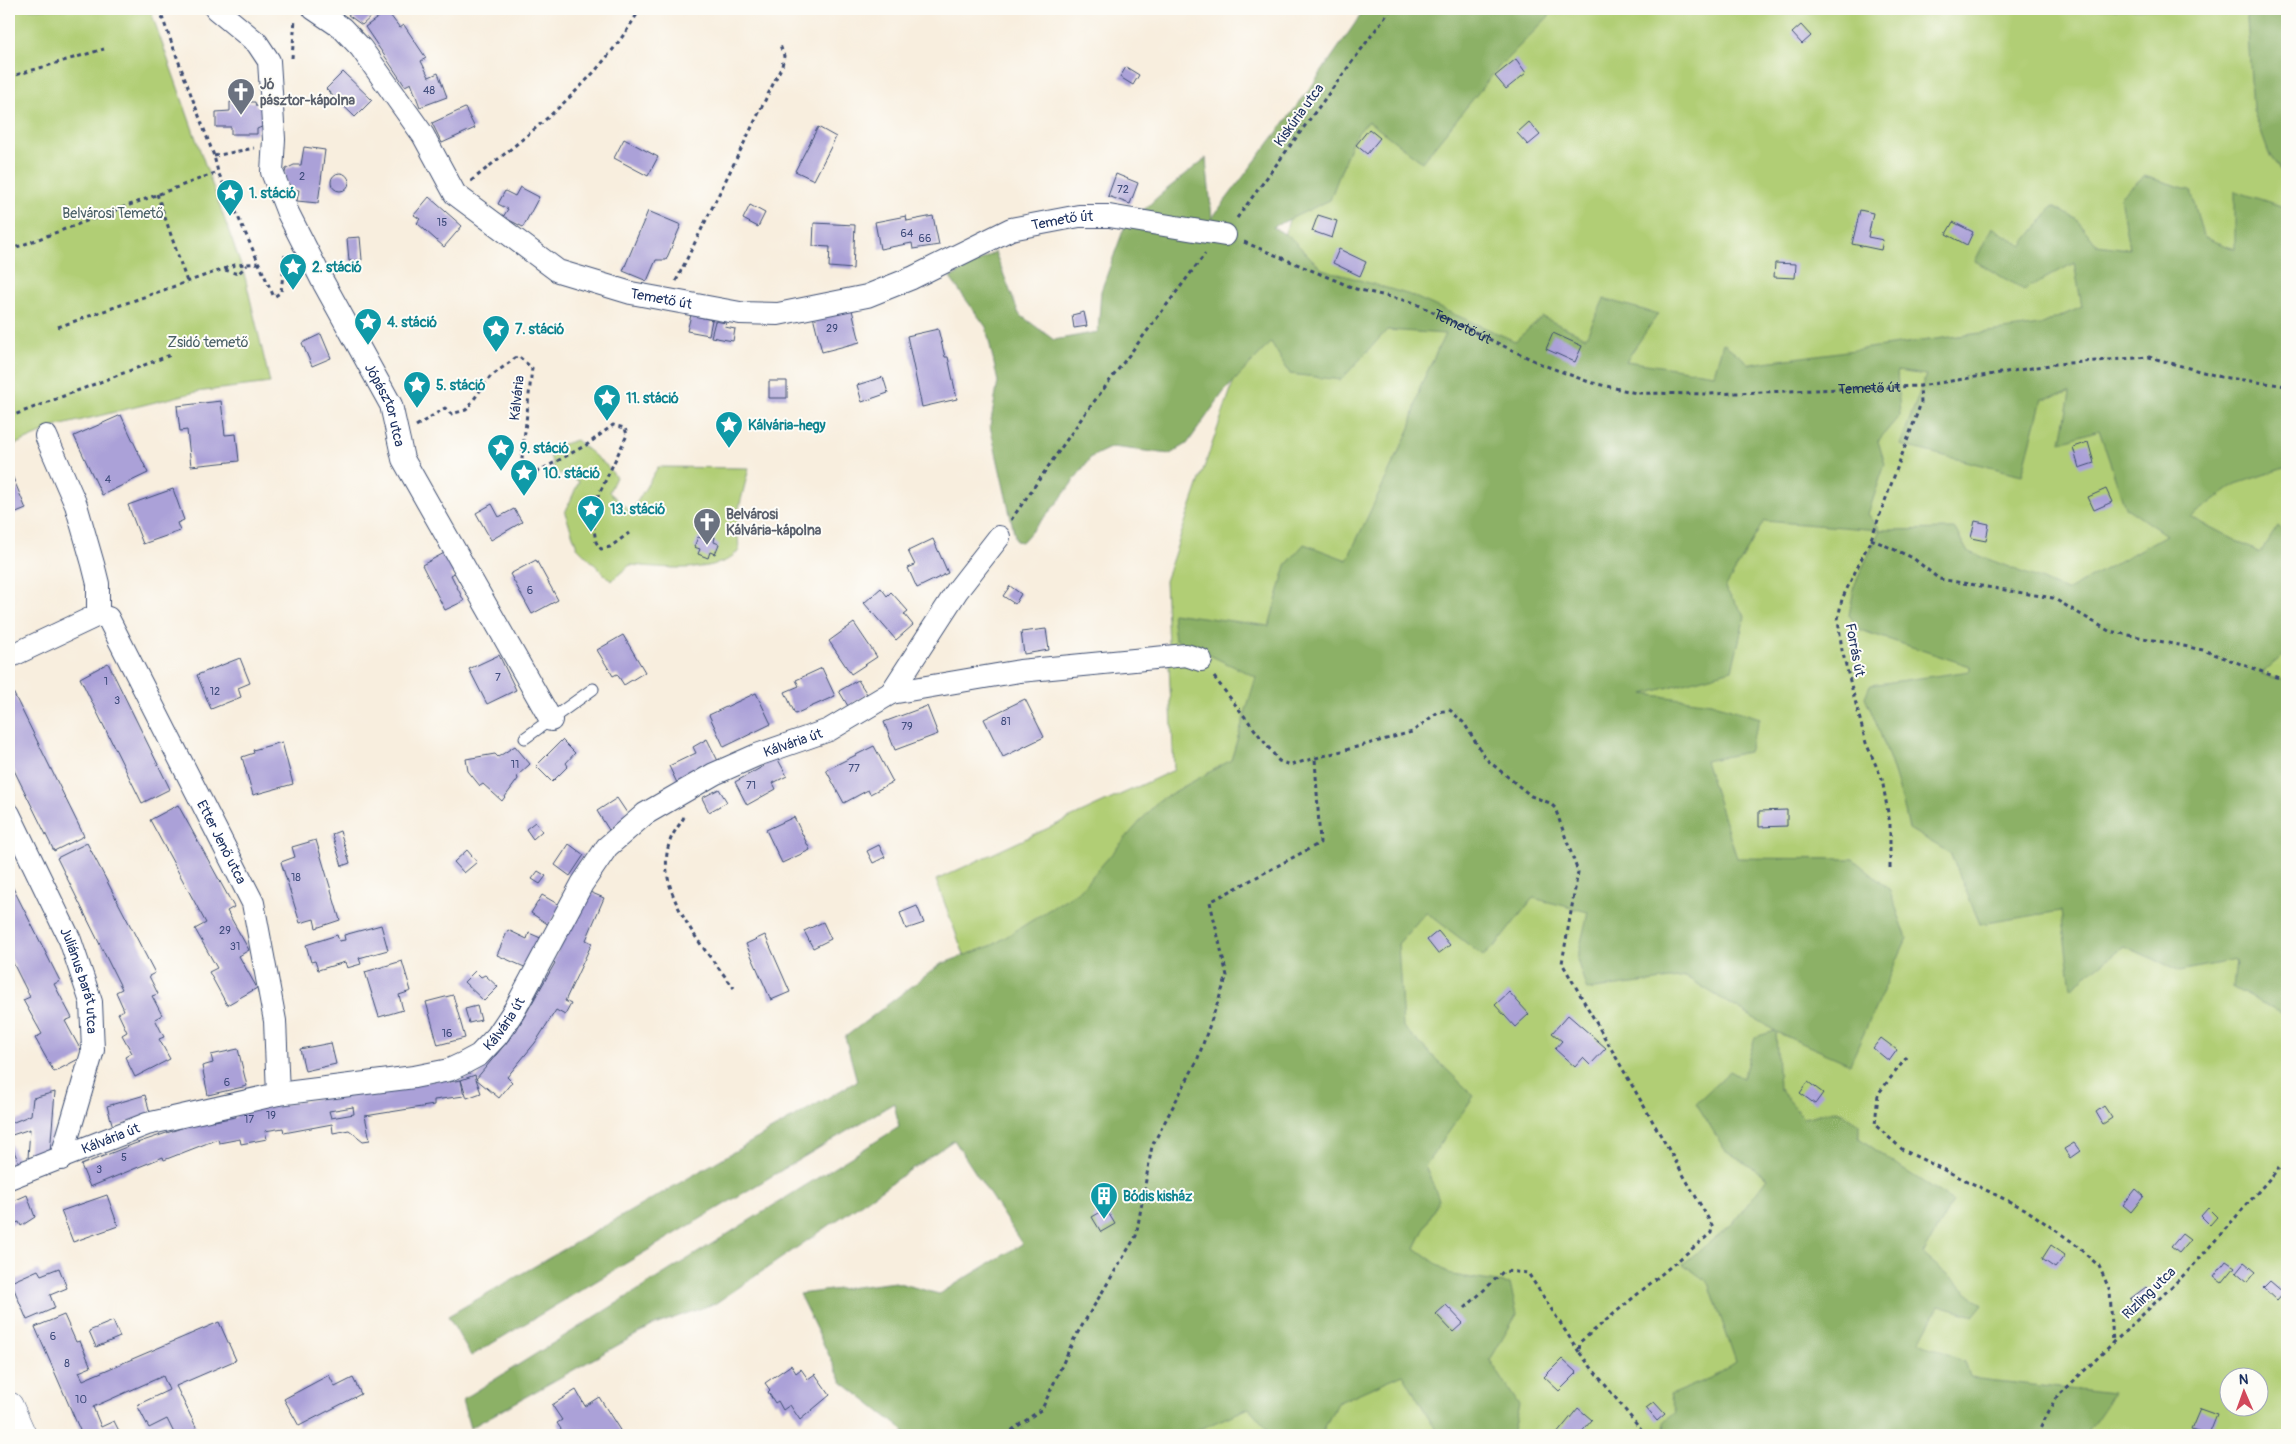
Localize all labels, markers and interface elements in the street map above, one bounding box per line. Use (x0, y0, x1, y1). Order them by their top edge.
place label: Jó pásztor-kápolna (260, 76, 356, 109)
church icon: Jó pásztor-kápolna (226, 77, 256, 116)
street label: Kiskúria utca (1270, 80, 1328, 150)
house number: 48 (423, 84, 435, 97)
house number: 2 (299, 170, 305, 183)
place icon: 1. stáció (215, 178, 245, 217)
house number: 72 (1117, 183, 1129, 196)
place label: 1. stáció (249, 185, 297, 202)
park label: Belvárosi Temető (62, 205, 164, 222)
street label: Temető út (1030, 207, 1094, 233)
house number: 15 (437, 216, 447, 229)
house number: 64 (901, 227, 914, 240)
house number: 66 (919, 232, 931, 245)
place icon: 2. stáció (278, 252, 308, 291)
place label: 2. stáció (312, 259, 362, 276)
street label: Temető út (629, 285, 694, 313)
street label: Temető út (1431, 305, 1495, 348)
place icon: 4. stáció (353, 307, 383, 346)
place label: 4. stáció (387, 314, 437, 331)
place icon: 7. stáció (481, 314, 511, 353)
place label: 7. stáció (515, 321, 565, 338)
house number: 29 (826, 322, 838, 335)
park label: Zsidó temető (168, 334, 249, 351)
street label: Jópásztor utca (361, 360, 408, 448)
place icon: 5. stáció (402, 370, 432, 409)
street label: Kálvária (506, 375, 528, 421)
place label: 5. stáció (436, 377, 486, 394)
street label: Temető út (1838, 378, 1901, 398)
place icon: 11. stáció (592, 383, 622, 422)
place label: 11. stáció (626, 390, 679, 407)
place icon: Kálvária-hegy (714, 410, 744, 449)
place label: Kálvária-hegy (748, 417, 826, 434)
place icon: 9. stáció (486, 433, 516, 472)
place label: 9. stáció (520, 440, 569, 457)
place icon: 10. stáció (509, 458, 539, 497)
place label: 10. stáció (543, 465, 600, 482)
house number: 4 (105, 473, 112, 486)
place icon: 13. stáció (576, 494, 606, 533)
place label: 13. stáció (610, 501, 665, 518)
place label: Belvárosi Kálvária-kápolna (726, 506, 822, 539)
church icon: Belvárosi Kálvária-kápolna (692, 507, 722, 546)
house number: 6 (527, 584, 533, 597)
street label: Forrás út (1842, 622, 1869, 678)
house number: 7 (495, 671, 501, 684)
house number: 1 (104, 675, 108, 688)
house number: 12 (210, 685, 220, 698)
house number: 3 (114, 694, 120, 707)
house number: 81 (1001, 715, 1011, 728)
house number: 79 (901, 720, 913, 733)
street label: Kálvária út (761, 724, 825, 761)
house number: 11 (511, 758, 519, 771)
house number: 77 (848, 762, 860, 775)
house number: 71 (746, 779, 756, 792)
street label: Etter Jenő utca (193, 797, 250, 887)
house number: 18 (291, 871, 301, 884)
street label: Juliánus barát utca (57, 924, 101, 1034)
house number: 29 (219, 924, 231, 937)
house number: 31 (230, 940, 240, 953)
street label: Kálvária út (479, 994, 528, 1054)
house number: 16 (442, 1027, 452, 1040)
house number: 6 (224, 1076, 230, 1089)
house number: 19 (266, 1109, 276, 1122)
house number: 17 (244, 1113, 254, 1126)
street label: Kálvária út (79, 1119, 142, 1157)
house number: 5 (121, 1151, 127, 1164)
house number: 3 (96, 1163, 102, 1176)
building icon: Bódis kisház (1089, 1181, 1119, 1220)
place label: Bódis kisház (1123, 1188, 1193, 1205)
street label: Rizling utca (2119, 1263, 2179, 1323)
house number: 6 (50, 1330, 56, 1343)
house number: 8 (64, 1357, 70, 1370)
north arrow (2218, 1366, 2268, 1416)
text: N (2239, 1371, 2249, 1388)
house number: 10 (75, 1393, 87, 1406)

